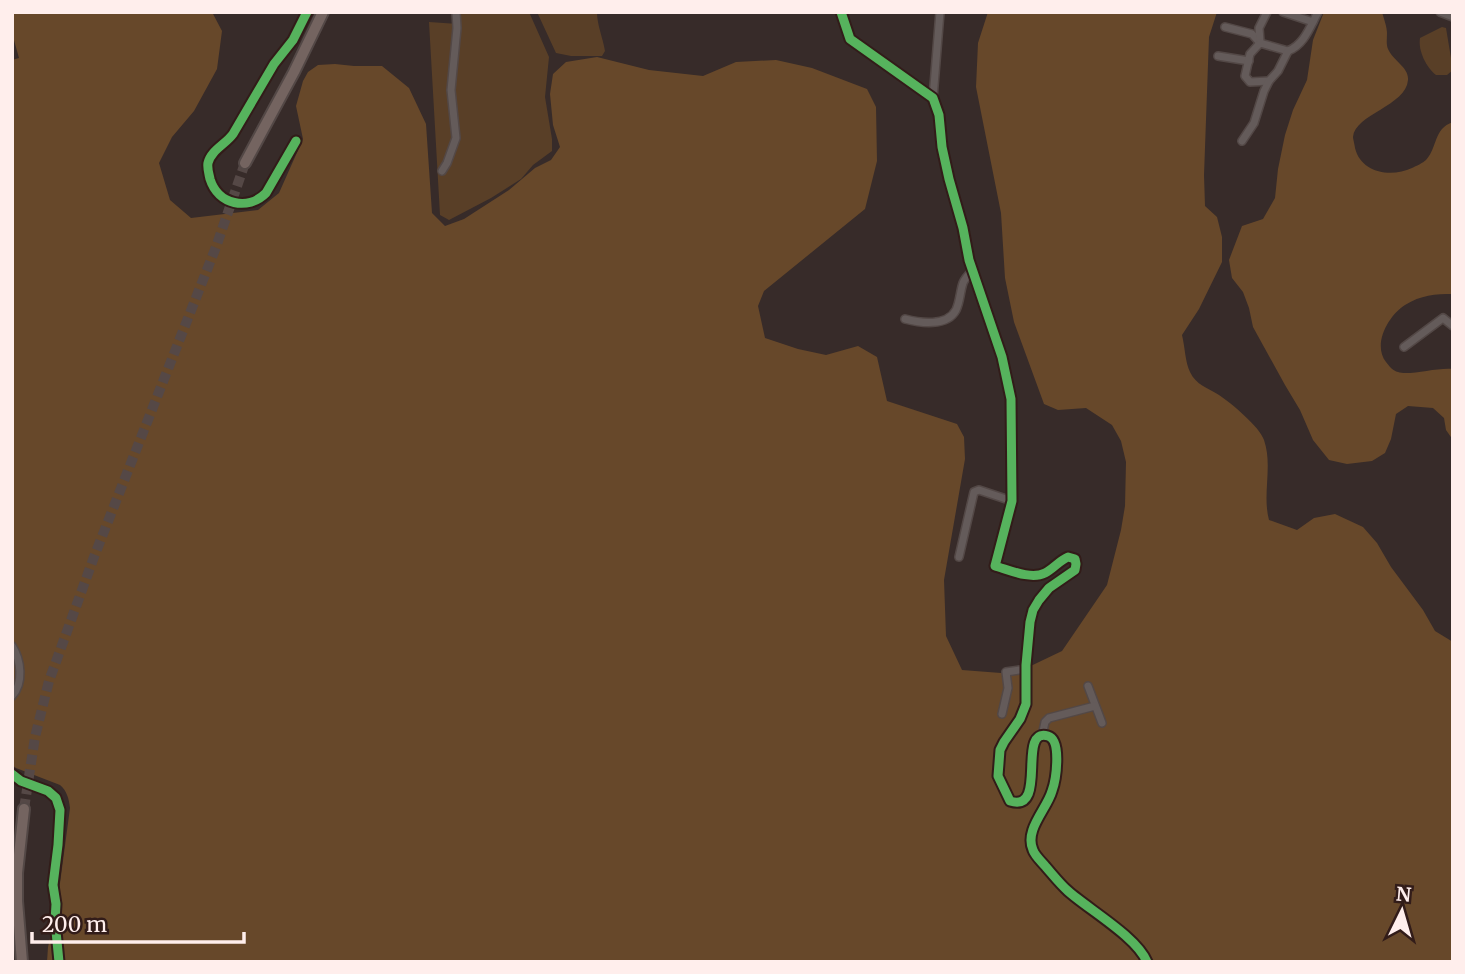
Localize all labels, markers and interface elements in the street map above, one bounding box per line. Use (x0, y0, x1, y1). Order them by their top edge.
north arrow (1367, 876, 1437, 946)
text: N (1395, 881, 1412, 907)
scale bar (32, 900, 243, 944)
text: 200 m (42, 911, 107, 938)

